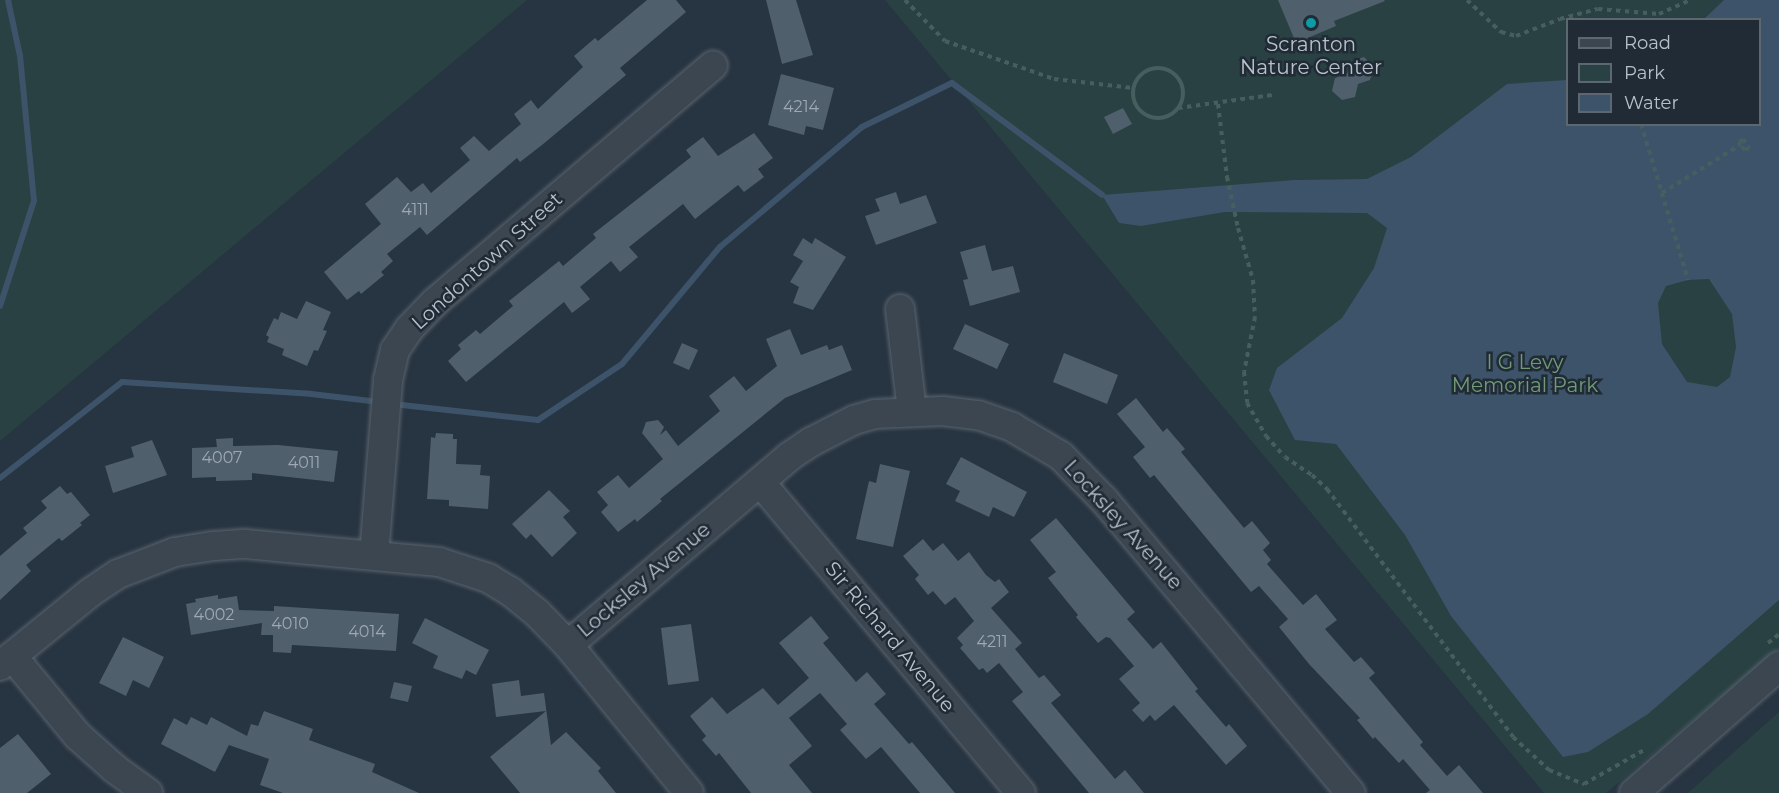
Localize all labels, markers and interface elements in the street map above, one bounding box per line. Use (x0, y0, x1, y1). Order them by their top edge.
marker: Scranton Nature Center (1304, 16, 1318, 30)
legend (1566, 18, 1761, 126)
text: Road (1624, 32, 1671, 54)
place label: Scranton Nature Center (1240, 33, 1382, 80)
text: Park (1624, 62, 1665, 84)
text: Water (1624, 92, 1679, 114)
house number: 4214 (783, 97, 819, 117)
street label: Londontown Street (407, 187, 567, 335)
house number: 4111 (401, 200, 429, 220)
park label: I G Levy Memorial Park (1452, 351, 1598, 398)
house number: 4007 (201, 448, 243, 468)
house number: 4011 (288, 453, 320, 473)
street label: Locksley Avenue (1059, 455, 1187, 595)
street label: Locksley Avenue (573, 518, 715, 642)
street label: Sir Richard Avenue (820, 557, 960, 717)
house number: 4002 (194, 605, 234, 625)
house number: 4010 (271, 614, 309, 634)
house number: 4014 (348, 622, 386, 642)
house number: 4211 (976, 632, 1008, 652)

